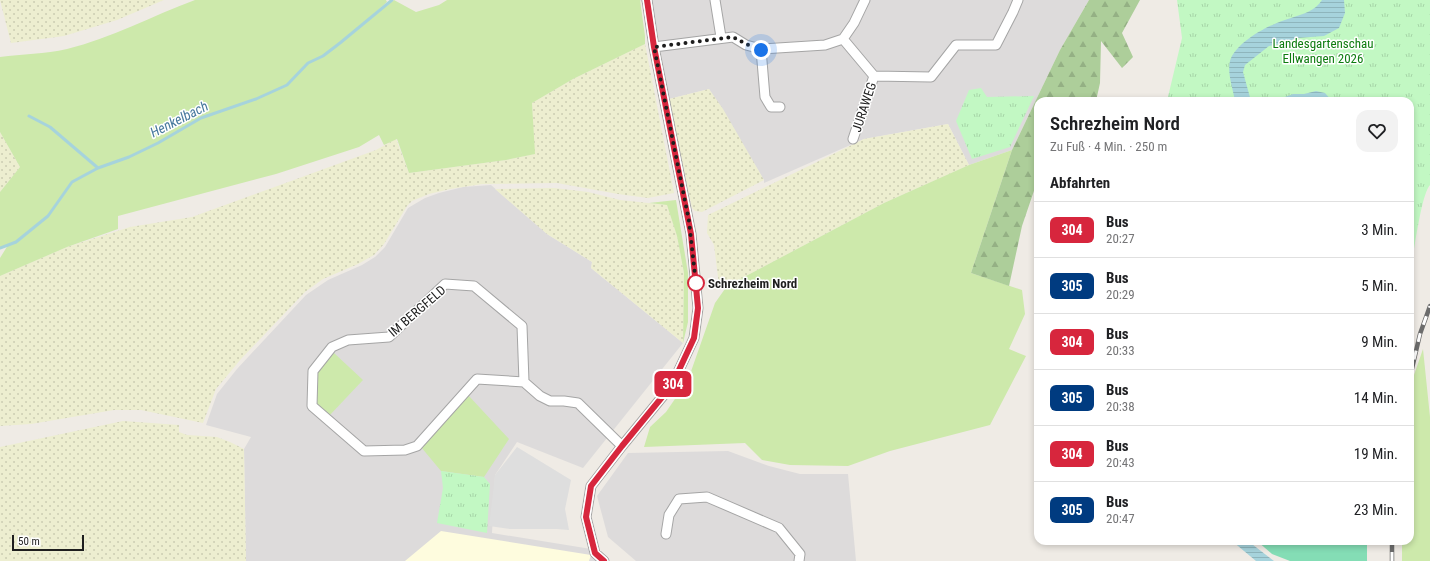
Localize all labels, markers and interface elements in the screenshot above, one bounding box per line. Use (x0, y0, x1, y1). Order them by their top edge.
park label: Landesgartenschau Ellwangen 2026 (1272, 36, 1374, 66)
your location (751, 40, 771, 60)
street label: JURAWEG (849, 80, 879, 134)
water label: Henkelbach (147, 98, 211, 140)
button: heart (1356, 110, 1398, 152)
text: Schrezheim Nord (1050, 112, 1180, 135)
text: Zu Fuß · 4 Min. · 250 m (1050, 139, 1167, 154)
text: Abfahrten (1050, 174, 1110, 192)
text: Bus (1106, 213, 1129, 231)
text: 3 Min. (1361, 221, 1398, 239)
text: 304 (1061, 222, 1083, 238)
text: 20:27 (1106, 231, 1135, 246)
text: Bus (1106, 269, 1129, 287)
marker: Schrezheim Nord (687, 274, 705, 292)
place label: Schrezheim Nord (708, 276, 797, 291)
text: 5 Min. (1361, 277, 1398, 295)
text: 305 (1061, 278, 1083, 294)
street label: IM BERGFELD (385, 282, 449, 340)
text: 20:29 (1106, 287, 1135, 302)
text: Bus (1106, 325, 1129, 343)
text: 9 Min. (1361, 333, 1398, 351)
text: 304 (1061, 334, 1083, 350)
text: 20:33 (1106, 343, 1135, 358)
line badge: 304 (650, 371, 696, 397)
text: 304 (662, 376, 684, 392)
text: Bus (1106, 381, 1129, 399)
text: 14 Min. (1354, 389, 1398, 407)
text: 305 (1061, 390, 1083, 406)
text: 20:38 (1106, 399, 1135, 414)
text: Bus (1106, 437, 1129, 455)
text: 19 Min. (1354, 445, 1398, 463)
text: 304 (1061, 446, 1083, 462)
text: 20:43 (1106, 455, 1135, 470)
text: Bus (1106, 493, 1129, 511)
text: 23 Min. (1354, 501, 1398, 519)
text: 305 (1061, 502, 1083, 518)
text: 20:47 (1106, 511, 1135, 526)
scale bar (12, 533, 84, 552)
text: 50 m (18, 535, 40, 548)

